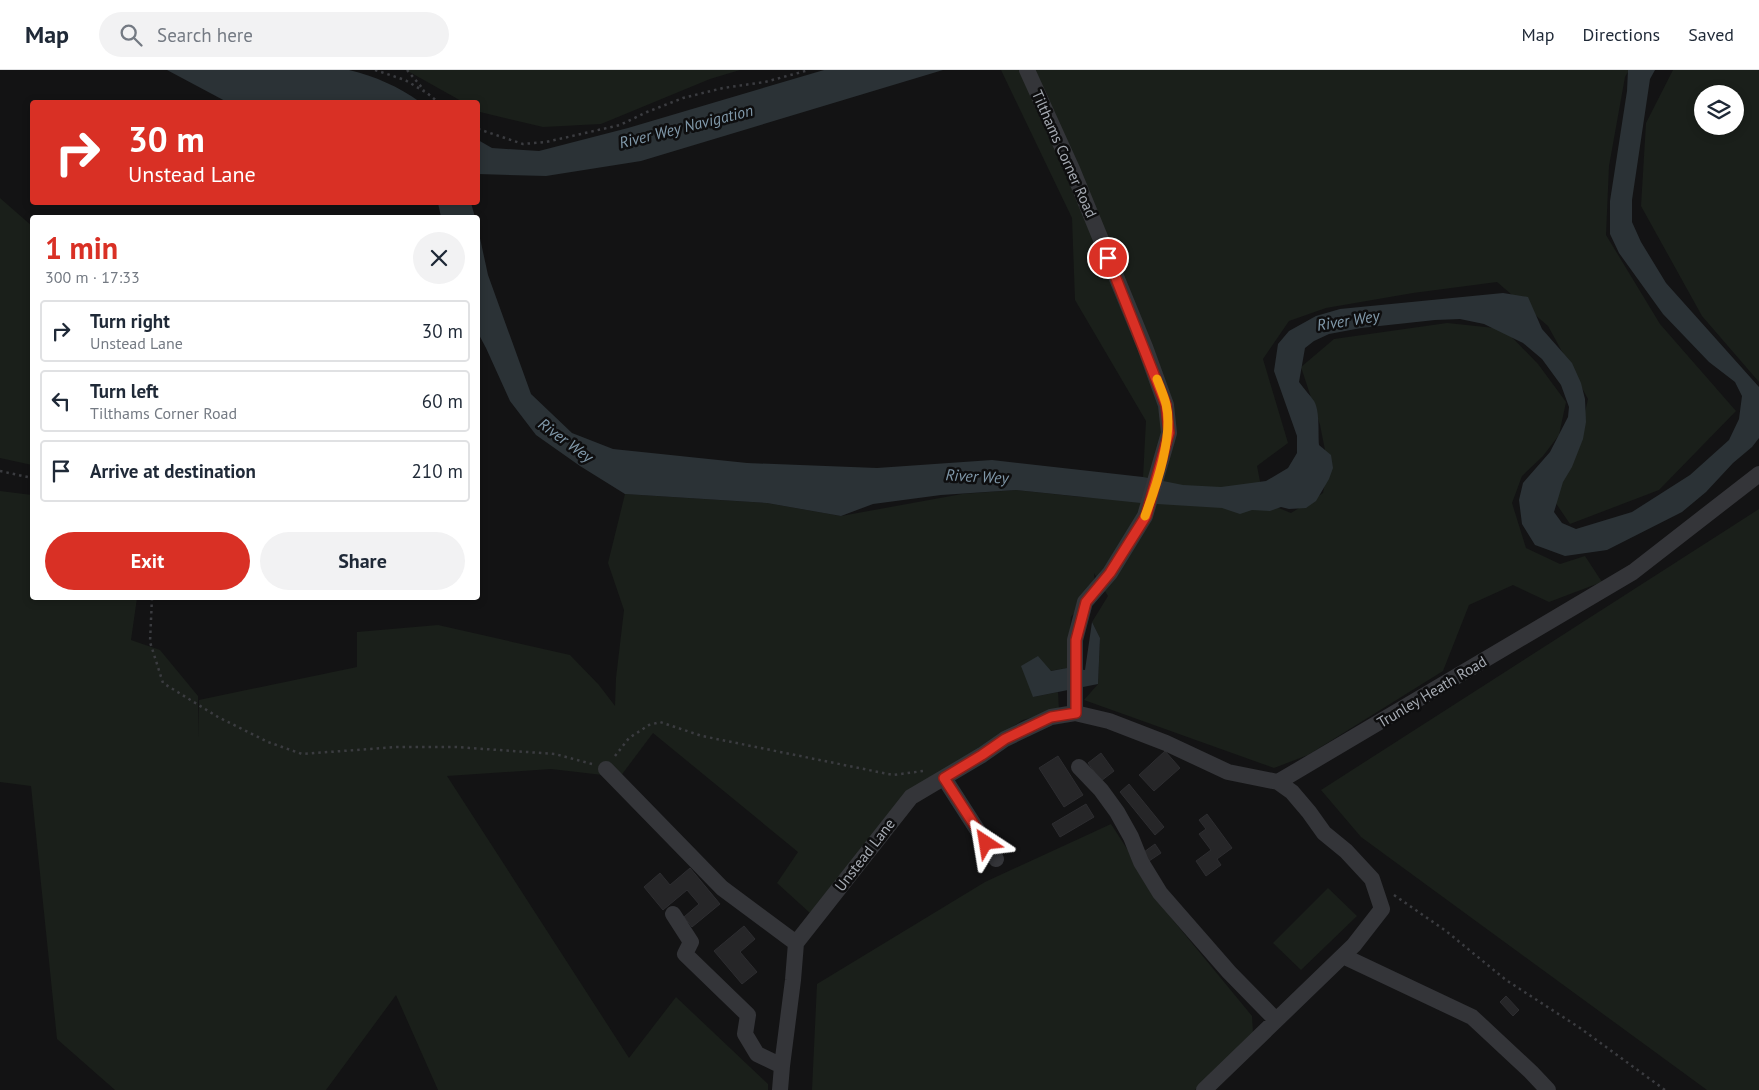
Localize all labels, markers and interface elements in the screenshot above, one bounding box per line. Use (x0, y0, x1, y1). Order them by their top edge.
search box (99, 12, 449, 57)
text: Map (25, 19, 69, 50)
icon: search (117, 21, 145, 49)
text: Search here (157, 23, 253, 47)
text: Map (1522, 23, 1554, 46)
text: Directions (1582, 23, 1660, 46)
text: Saved (1688, 23, 1734, 46)
map controls (1694, 85, 1744, 135)
button: layers (1694, 85, 1744, 135)
street label: Tilthams Corner Road (1028, 87, 1101, 221)
water label: River Wey Navigation (617, 100, 755, 152)
text: 30 m (128, 116, 205, 162)
icon: right (45, 120, 110, 185)
text: Unstead Lane (128, 160, 256, 188)
text: 1 min (45, 228, 118, 267)
button: close (413, 232, 465, 284)
pin (1087, 237, 1129, 279)
icon: arrive (1094, 244, 1122, 272)
text: 300 m · 17:33 (45, 267, 140, 287)
water label: River Wey (1315, 305, 1382, 335)
text: Turn right (90, 309, 170, 333)
icon: right (47, 317, 75, 345)
text: 30 m (422, 319, 463, 343)
text: Unstead Lane (90, 333, 183, 353)
text: Turn left (90, 379, 159, 403)
icon: left (47, 387, 75, 415)
text: 60 m (422, 389, 463, 413)
text: Tilthams Corner Road (90, 403, 237, 423)
water label: River Wey (535, 413, 598, 467)
icon: arrive (47, 457, 75, 485)
text: Arrive at destination (90, 459, 256, 483)
text: 210 m (411, 459, 463, 483)
water label: River Wey (945, 464, 1010, 488)
button: Exit (45, 532, 250, 590)
button: Share (260, 532, 465, 590)
street label: Trunley Heath Road (1374, 651, 1490, 732)
street label: Unstead Lane (830, 815, 899, 895)
position arrow (959, 816, 1011, 868)

